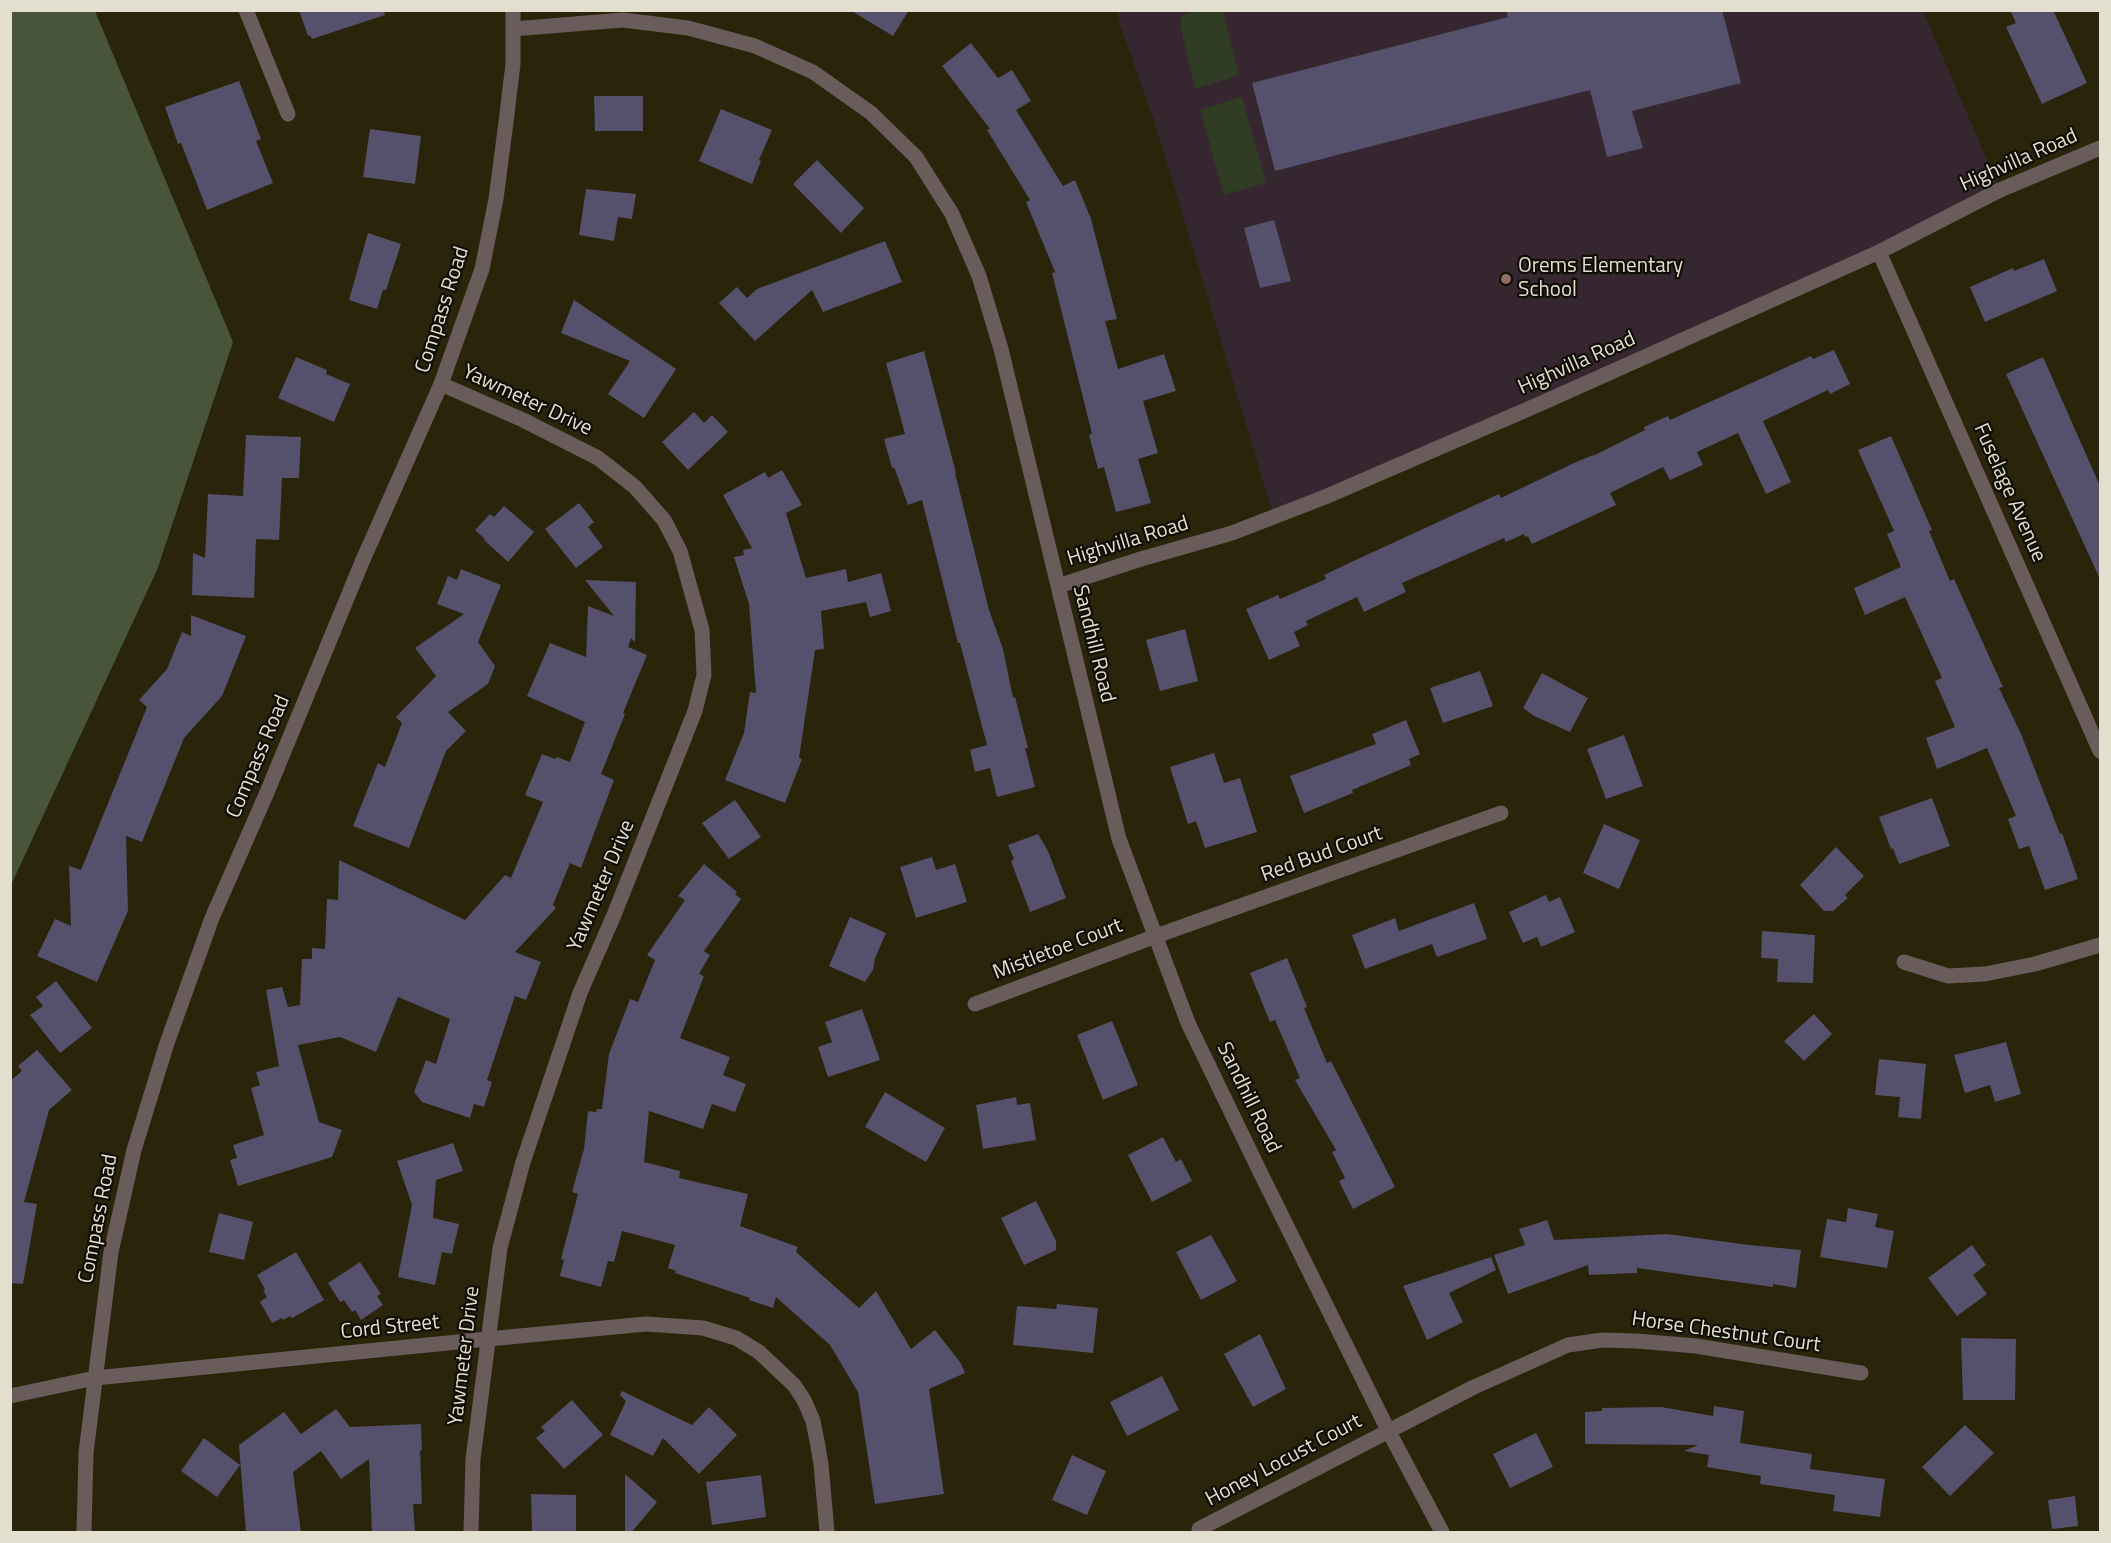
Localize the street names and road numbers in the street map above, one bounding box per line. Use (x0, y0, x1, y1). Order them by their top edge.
street label: Highvilla Road (1956, 124, 2082, 198)
street label: Compass Road (411, 244, 475, 376)
street label: Highvilla Road (1514, 327, 1640, 401)
street label: Yawmeter Drive (458, 360, 596, 442)
street label: Fuselage Avenue (1967, 420, 2051, 566)
street label: Highvilla Road (1064, 512, 1192, 572)
street label: Sandhill Road (1066, 583, 1120, 705)
street label: Compass Road (222, 692, 296, 822)
street label: Yawmeter Drive (563, 816, 641, 956)
street label: Red Bud Court (1258, 821, 1386, 889)
street label: Mistletoe Court (990, 914, 1126, 986)
street label: Sandhill Road (1210, 1039, 1286, 1157)
street label: Compass Road (74, 1152, 124, 1286)
street label: Yawmeter Drive (444, 1285, 486, 1427)
street label: Horse Chestnut Court (1630, 1307, 1822, 1359)
street label: Cord Street (339, 1310, 441, 1346)
street label: Honey Locust Court (1202, 1409, 1366, 1513)

